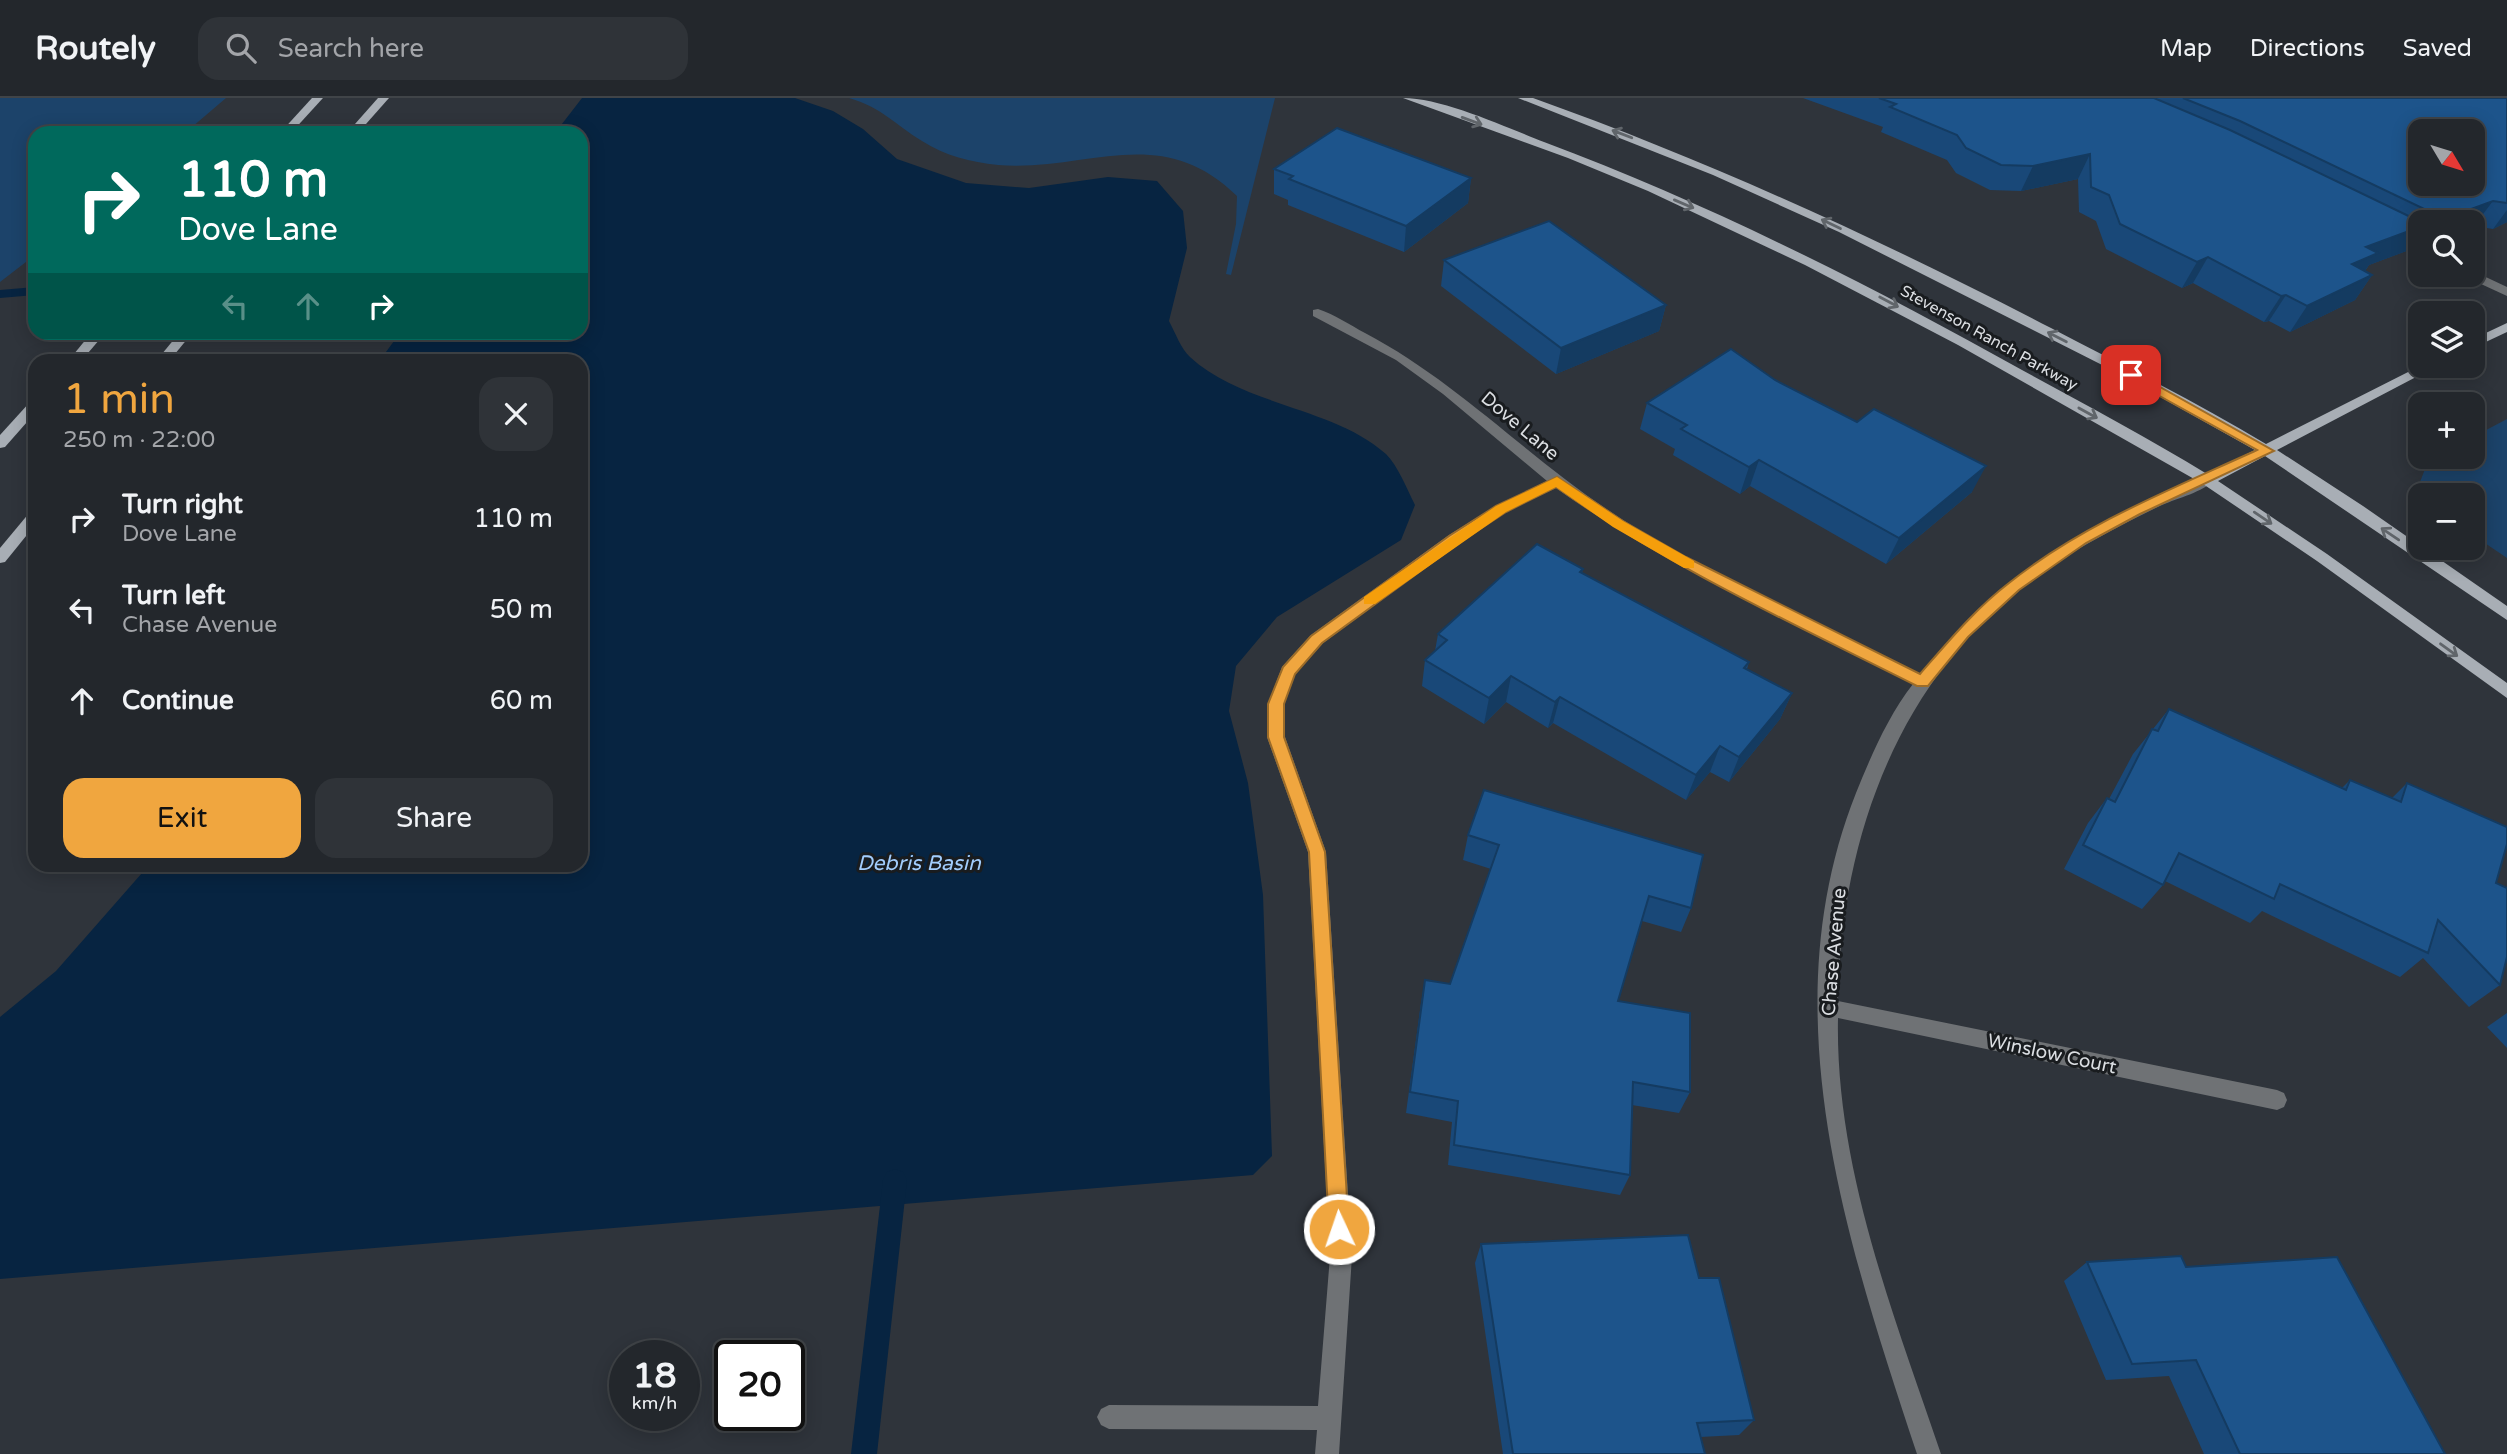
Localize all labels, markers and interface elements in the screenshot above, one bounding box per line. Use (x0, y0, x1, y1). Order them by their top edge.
search box (198, 17, 688, 80)
text: Routely (35, 29, 156, 68)
icon: search (222, 29, 260, 67)
text: Search here (278, 33, 424, 64)
text: Map (2160, 34, 2212, 63)
text: Directions (2250, 34, 2365, 63)
text: Saved (2403, 34, 2472, 63)
one-way arrow (1461, 115, 1483, 128)
north arrow (2408, 119, 2485, 196)
map controls (2408, 119, 2485, 560)
one-way arrow (1612, 126, 1634, 139)
text: 110 m (178, 151, 328, 210)
icon: right (63, 154, 154, 245)
one-way arrow (1673, 198, 1694, 211)
button: search (2408, 210, 2485, 287)
text: Dove Lane (178, 211, 338, 249)
one-way arrow (1821, 217, 1842, 230)
street label: Stevenson Ranch Parkway (1897, 281, 2082, 395)
icon: left (216, 287, 254, 325)
icon: ahead (289, 287, 327, 325)
icon: right (362, 287, 400, 325)
one-way arrow (1878, 296, 1899, 310)
button: layers (2408, 301, 2485, 378)
one-way arrow (2047, 329, 2067, 343)
pin (2101, 345, 2161, 405)
icon: arrive (2112, 356, 2150, 394)
text: 1 min (63, 374, 175, 425)
button: close (479, 377, 553, 451)
street label: Dove Lane (1477, 387, 1563, 465)
button: + (2408, 392, 2485, 469)
one-way arrow (2077, 407, 2098, 420)
text: 250 m · 22:00 (63, 426, 215, 454)
button: − (2408, 483, 2485, 560)
text: Turn right (122, 489, 243, 520)
icon: right (63, 500, 101, 538)
text: 110 m (473, 503, 553, 534)
one-way arrow (2253, 511, 2273, 525)
text: Dove Lane (122, 520, 237, 548)
one-way arrow (2381, 527, 2400, 541)
text: Turn left (122, 580, 225, 611)
icon: left (63, 591, 101, 629)
text: 50 m (490, 594, 553, 625)
text: Chase Avenue (122, 611, 277, 639)
one-way arrow (2439, 643, 2458, 657)
icon: ahead (63, 682, 101, 720)
text: Continue (122, 685, 234, 716)
text: 60 m (490, 685, 553, 716)
button: Exit (63, 778, 301, 858)
button: Share (315, 778, 553, 858)
water label: Debris Basin (857, 851, 982, 876)
street label: Chase Avenue (1817, 887, 1851, 1017)
street label: Winslow Court (1986, 1030, 2118, 1078)
position arrow (1302, 1192, 1376, 1266)
speed limit sign: 20 (714, 1340, 805, 1431)
text: 18 (633, 1355, 676, 1397)
text: km/h (632, 1392, 677, 1414)

